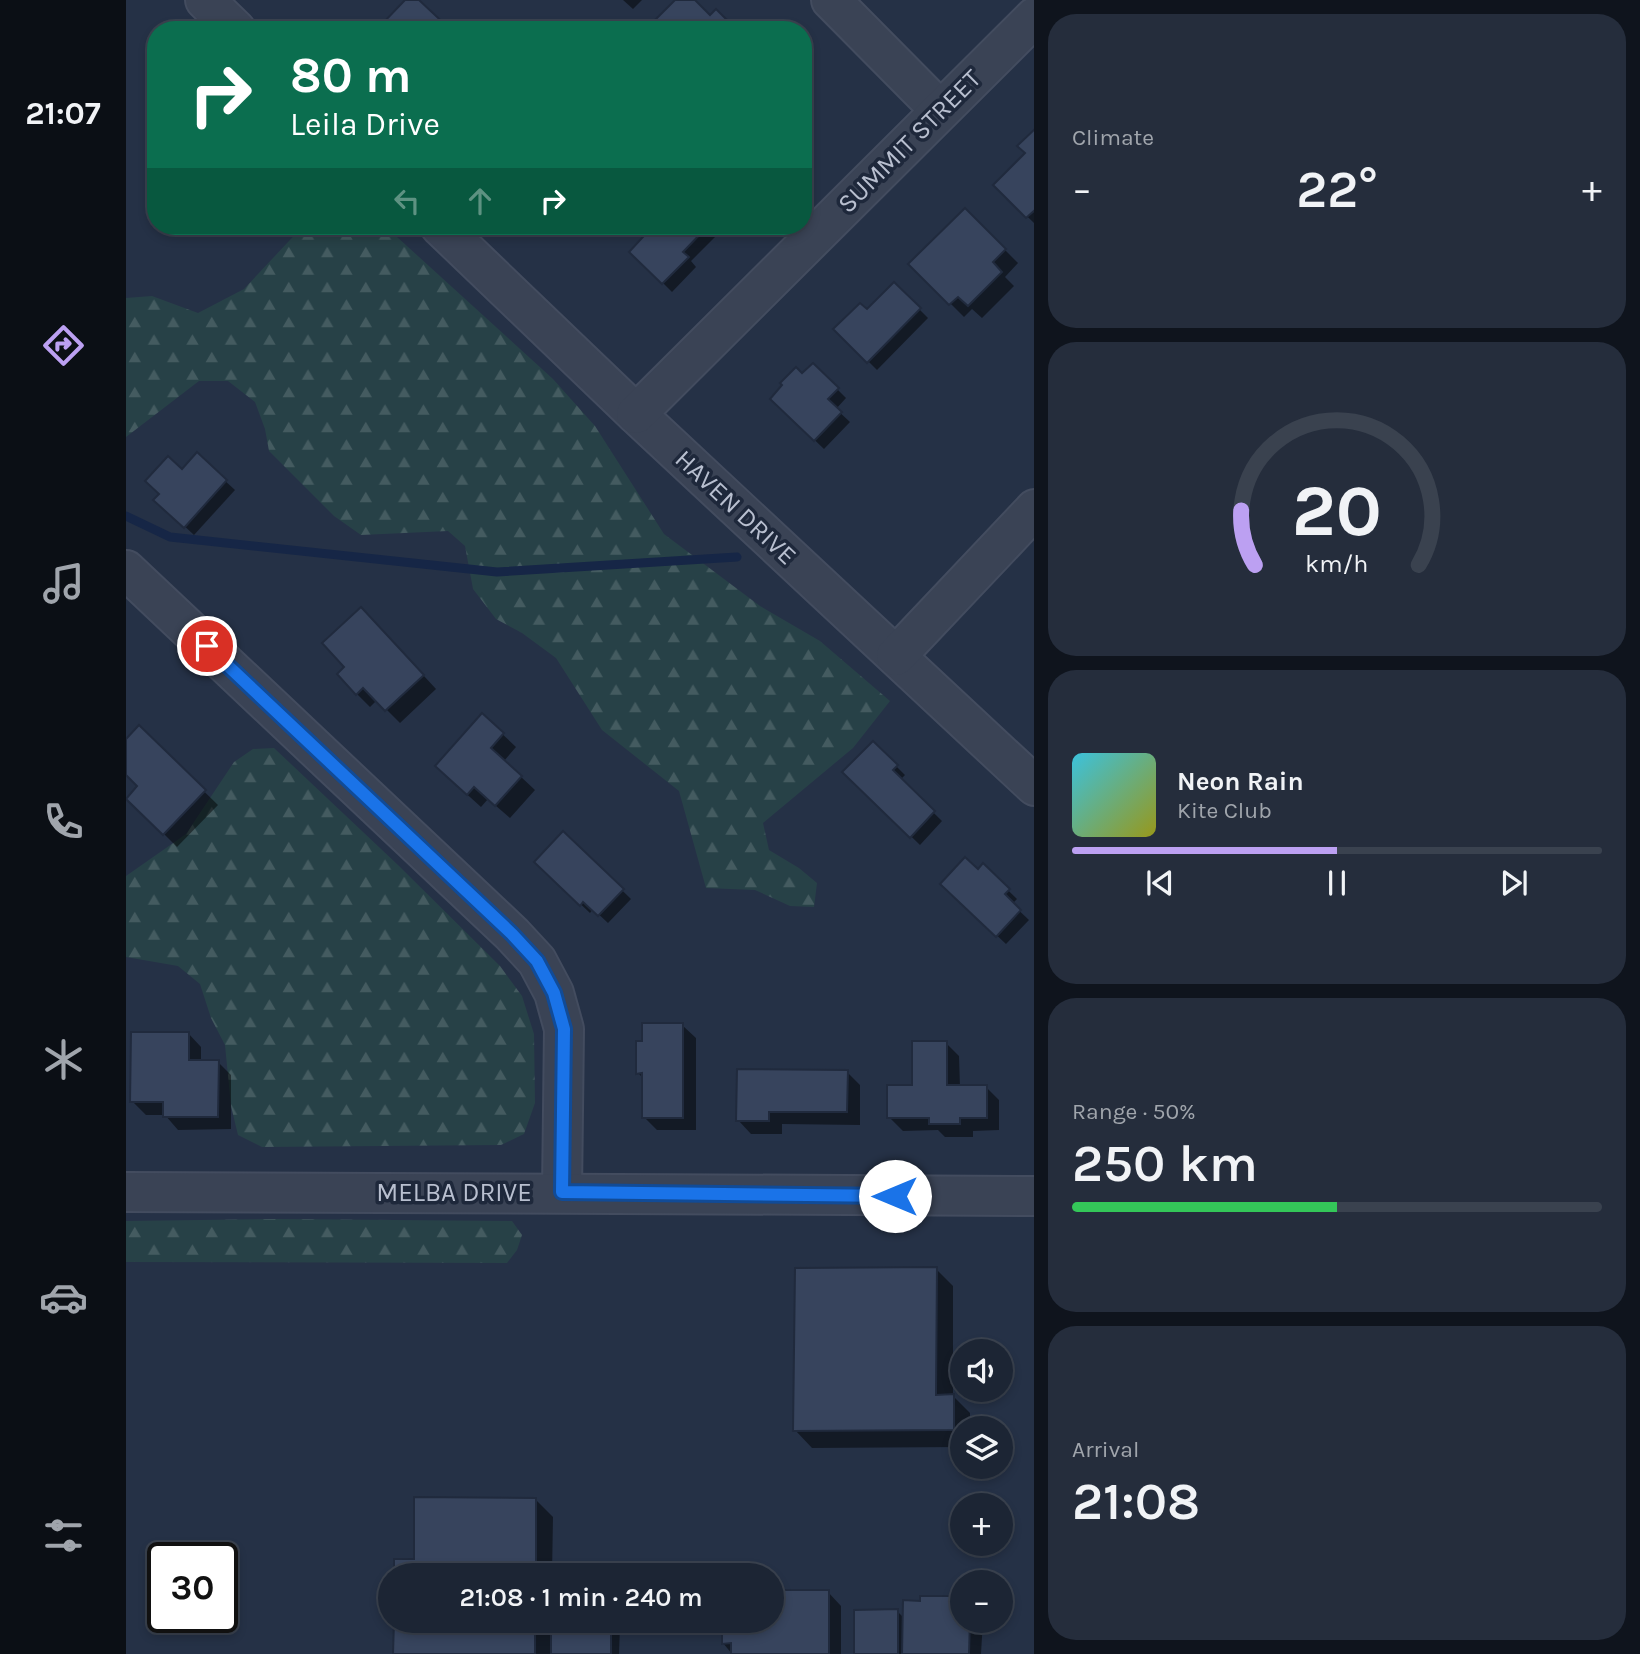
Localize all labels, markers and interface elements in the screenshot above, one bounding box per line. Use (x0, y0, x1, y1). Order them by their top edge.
text: 80 m (290, 47, 412, 104)
icon: right (175, 49, 266, 140)
street label: SUMMIT STREET (831, 63, 988, 220)
text: 21:07 (25, 95, 101, 132)
text: Leila Drive (290, 106, 440, 143)
text: Climate (1072, 124, 1154, 151)
text: 22° (1296, 159, 1378, 220)
text: − (1072, 167, 1092, 212)
text: + (1582, 167, 1602, 212)
icon: left (388, 182, 426, 220)
icon: ahead (461, 182, 499, 220)
icon: right (534, 182, 572, 220)
icon: directions (39, 321, 88, 370)
street label: HAVEN DRIVE (669, 443, 803, 571)
text: 20 (1292, 468, 1382, 553)
text: km/h (1305, 549, 1369, 578)
icon: music (39, 559, 88, 608)
pin (177, 616, 237, 676)
icon: arrive (188, 627, 226, 665)
text: Neon Rain (1177, 766, 1304, 797)
icon: phone (39, 797, 88, 846)
text: Kite Club (1177, 797, 1272, 824)
icon: previous (1141, 864, 1179, 902)
icon: pause (1318, 864, 1356, 902)
icon: next (1495, 864, 1533, 902)
icon: climate (39, 1035, 88, 1084)
text: Range · 50% (1072, 1098, 1196, 1125)
text: 250 km (1072, 1133, 1258, 1194)
position arrow (858, 1159, 932, 1233)
street label: MELBA DRIVE (376, 1177, 532, 1208)
icon: car (39, 1273, 88, 1322)
map controls (950, 1339, 1013, 1633)
button: sound (950, 1339, 1013, 1402)
button: layers (950, 1416, 1013, 1479)
text: Arrival (1072, 1436, 1139, 1463)
text: 21:08 (1072, 1471, 1200, 1532)
button: + (950, 1493, 1013, 1556)
icon: filters (39, 1511, 88, 1560)
speed limit sign: 30 (147, 1542, 238, 1633)
button: − (950, 1570, 1013, 1633)
text: 21:08 · 1 min · 240 m (459, 1582, 703, 1613)

